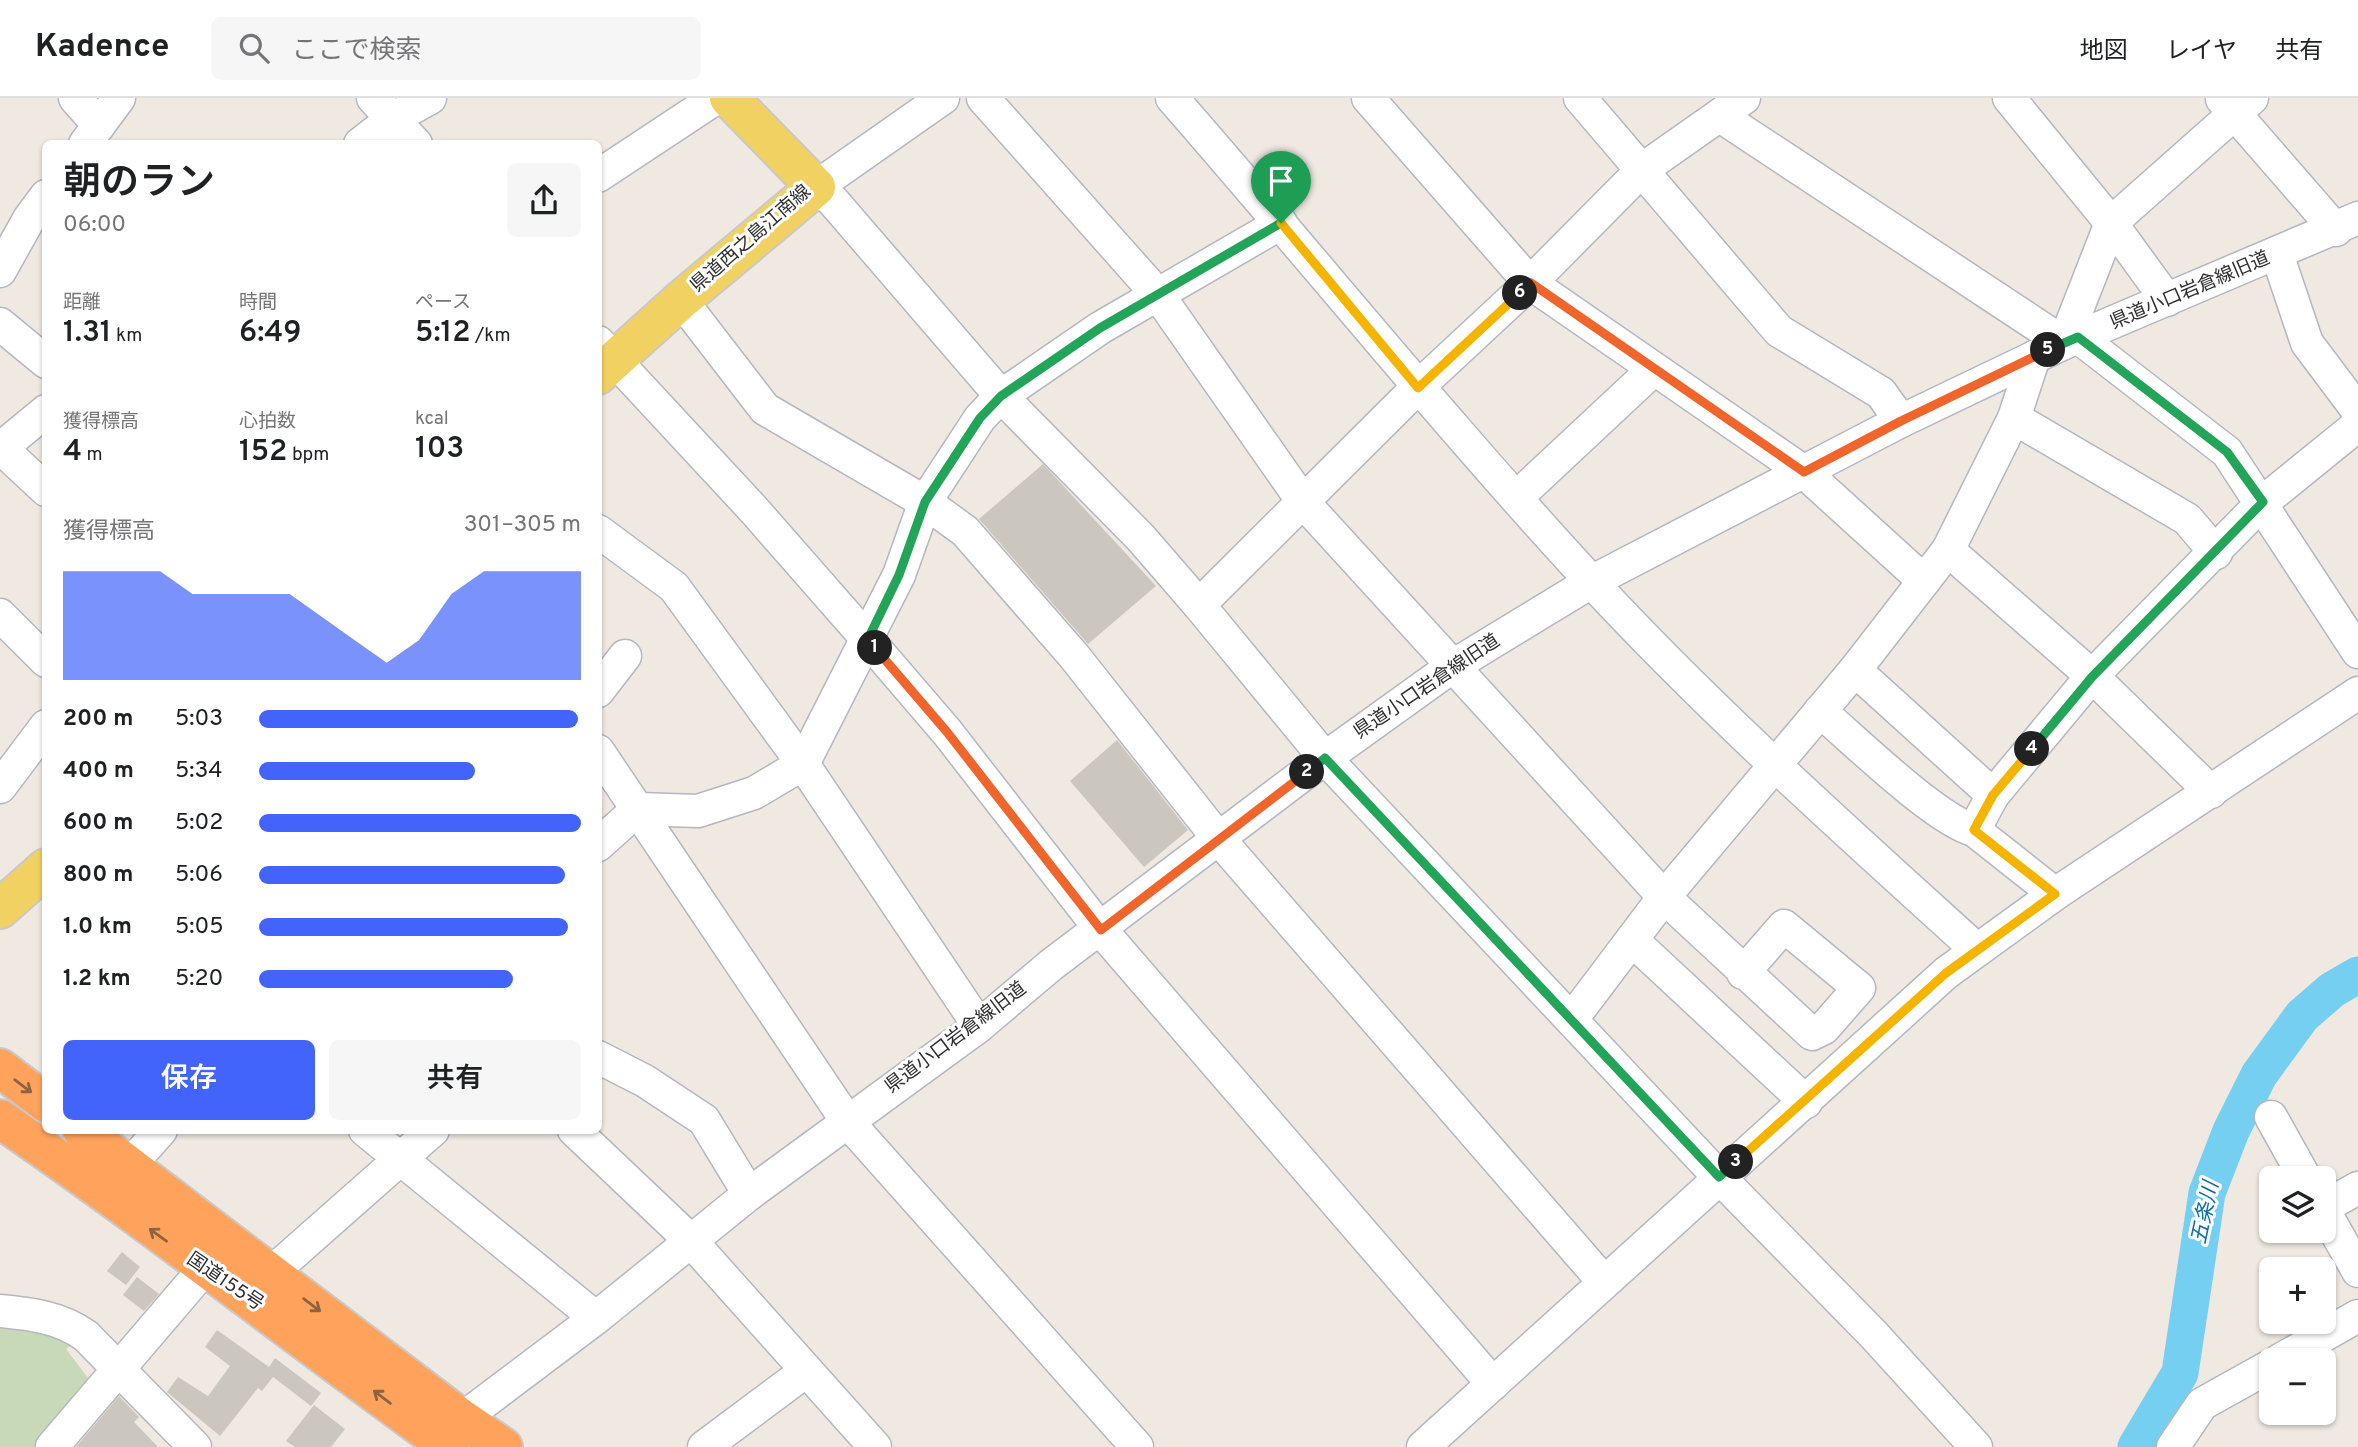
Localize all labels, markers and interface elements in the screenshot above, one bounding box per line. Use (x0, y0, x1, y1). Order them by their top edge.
search box (211, 17, 701, 80)
text: Kadence (35, 27, 169, 69)
icon: search (235, 29, 273, 67)
text: ここで検索 (291, 35, 421, 68)
text: 地図 (2080, 37, 2128, 67)
text: レイヤ (2166, 37, 2237, 67)
text: 共有 (2275, 37, 2323, 67)
pin (1251, 151, 1311, 223)
text: 朝のラン (63, 160, 215, 209)
icon: arrive (1262, 162, 1300, 200)
button: share (507, 163, 581, 237)
street label: 県道西之島江南線 (686, 180, 816, 298)
text: 06:00 (63, 211, 126, 240)
street label: 県道小口岩倉線旧道 (2107, 247, 2273, 335)
pin: 6 (1502, 276, 1538, 310)
text: 6 (1514, 280, 1525, 304)
text: 距離 (63, 291, 101, 315)
text: 時間 (239, 291, 277, 315)
text: ペース (415, 291, 471, 315)
text: 1.31 (63, 315, 112, 352)
text: 6:49 (239, 315, 302, 352)
text: 5:12 (415, 315, 471, 352)
text: km (112, 324, 142, 348)
text: /km (471, 324, 511, 348)
pin: 5 (2030, 332, 2066, 368)
text: 5 (2042, 337, 2053, 361)
text: kcal (415, 407, 449, 431)
text: 獲得標高 (63, 410, 139, 434)
text: 心拍数 (239, 410, 296, 434)
text: 103 (415, 431, 464, 468)
text: 4 (63, 434, 82, 471)
text: 152 (239, 434, 287, 471)
text: m (82, 443, 103, 467)
text: bpm (287, 443, 329, 467)
text: 301–305 m (464, 511, 581, 540)
text: 獲得標高 (63, 518, 155, 547)
street label: 県道小口岩倉線旧道 (1349, 629, 1505, 745)
pin: 1 (858, 630, 892, 666)
text: 1 (871, 635, 878, 659)
text: 200 m (63, 705, 133, 734)
text: 5:03 (175, 705, 223, 734)
pin: 4 (2014, 732, 2050, 766)
text: 4 (2025, 736, 2038, 760)
pin: 2 (1290, 754, 1324, 790)
text: 400 m (63, 757, 134, 786)
text: 5:34 (175, 757, 223, 786)
text: 2 (1301, 759, 1312, 783)
text: 600 m (63, 809, 133, 838)
text: 5:02 (175, 809, 223, 838)
text: 800 m (63, 861, 133, 890)
text: 5:06 (175, 861, 223, 890)
text: 1.0 km (63, 913, 132, 942)
text: 5:05 (175, 913, 224, 942)
text: 1.2 km (63, 965, 131, 994)
text: 5:20 (175, 965, 223, 994)
street label: 県道小口岩倉線旧道 (880, 977, 1032, 1099)
button: 保存 (63, 1040, 315, 1120)
button: 共有 (329, 1040, 581, 1120)
one-way arrow (13, 1078, 32, 1093)
pin: 3 (1718, 1144, 1754, 1180)
text: 3 (1730, 1149, 1741, 1173)
map controls (2259, 1166, 2336, 1425)
button: layers (2259, 1166, 2336, 1243)
water label: 五条川 (2186, 1177, 2226, 1247)
one-way arrow (149, 1228, 168, 1242)
street label: 国道155号 (182, 1248, 268, 1316)
button: + (2259, 1257, 2336, 1334)
one-way arrow (302, 1298, 320, 1313)
button: − (2259, 1348, 2336, 1425)
one-way arrow (373, 1389, 392, 1404)

